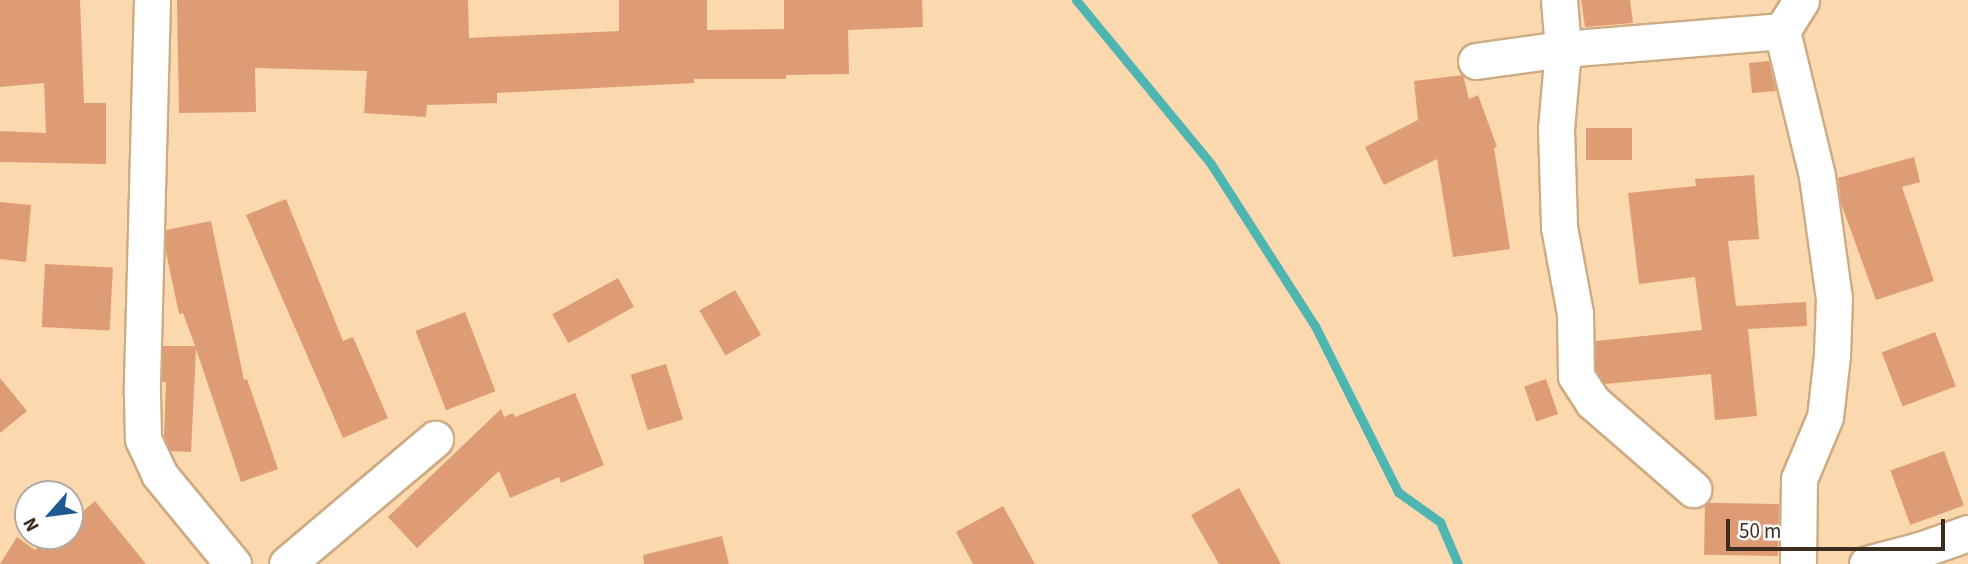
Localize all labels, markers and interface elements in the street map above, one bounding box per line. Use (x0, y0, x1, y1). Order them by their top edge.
north arrow (14, 480, 84, 550)
scale bar (1730, 504, 1949, 548)
text: N (17, 512, 47, 536)
text: 50 m (1739, 516, 1781, 546)

